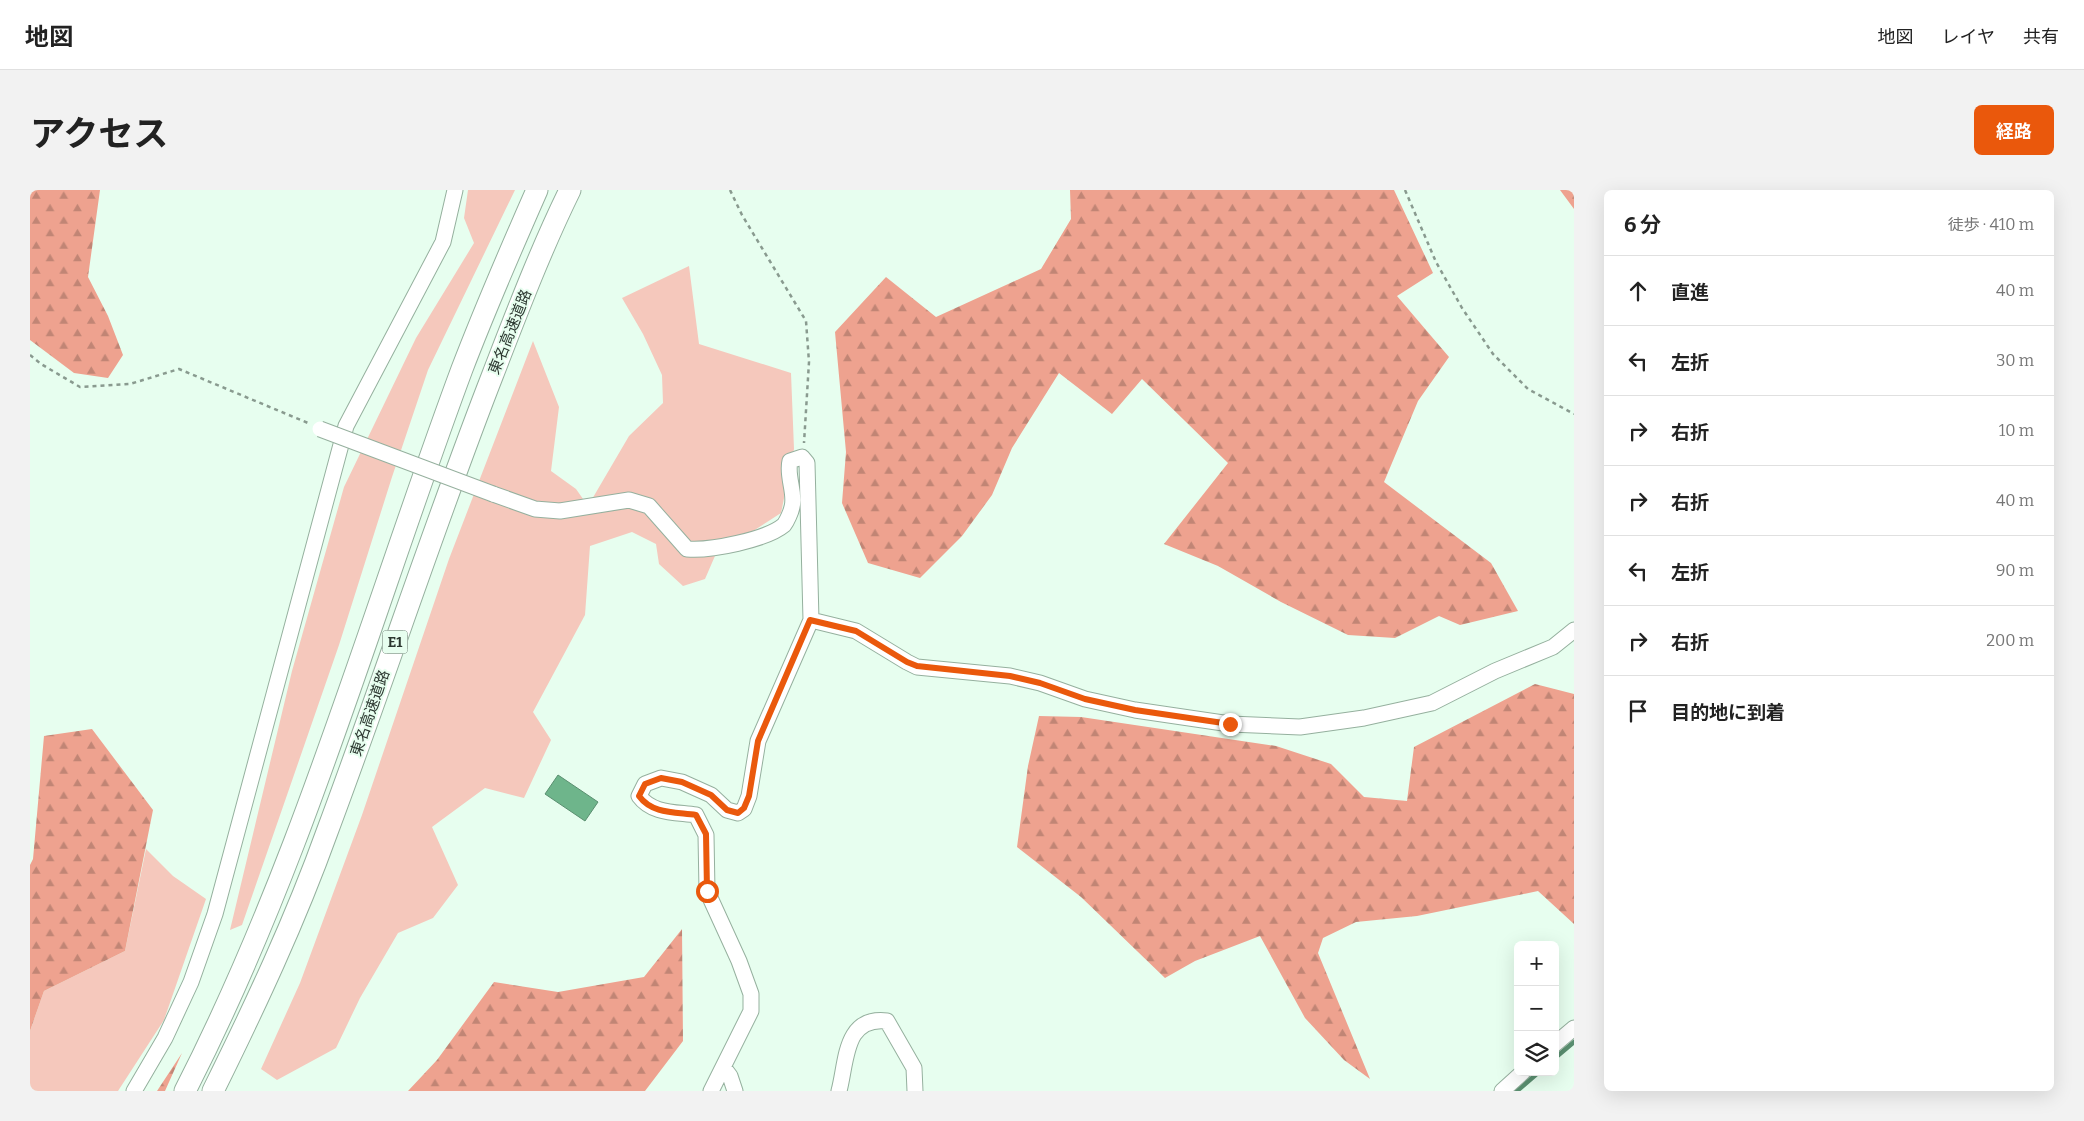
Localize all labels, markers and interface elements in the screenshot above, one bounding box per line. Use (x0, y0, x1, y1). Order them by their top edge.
text: 地図 (25, 23, 73, 51)
text: 地図 (1878, 26, 1914, 48)
text: レイヤ (1942, 26, 1995, 48)
text: 共有 (2023, 26, 2059, 48)
button: 経路 (1974, 105, 2054, 155)
text: アクセス (30, 113, 168, 155)
text: 6 分 (1624, 212, 1661, 238)
text: 徒歩 · 410 m (1948, 215, 2034, 234)
icon: ahead (1624, 277, 1652, 305)
text: 直進 (1671, 281, 1709, 304)
text: 40 m (1996, 281, 2034, 300)
street label: 東名高速道路 (485, 287, 535, 377)
icon: left (1624, 347, 1652, 375)
text: 左折 (1671, 351, 1709, 374)
text: 30 m (1996, 351, 2034, 370)
icon: right (1624, 417, 1652, 445)
text: 右折 (1671, 421, 1709, 444)
text: 10 m (1999, 421, 2034, 440)
icon: right (1624, 487, 1652, 515)
text: 右折 (1671, 491, 1709, 514)
text: 40 m (1996, 491, 2034, 510)
icon: left (1624, 557, 1652, 585)
text: 左折 (1671, 561, 1709, 584)
text: 90 m (1996, 561, 2034, 580)
icon: right (1624, 627, 1652, 655)
road number: E1 (382, 631, 408, 654)
text: 右折 (1671, 631, 1709, 654)
text: 200 m (1986, 631, 2034, 650)
street label: 東名高速道路 (347, 668, 393, 758)
icon: arrive (1624, 697, 1652, 725)
text: 目的地に到着 (1671, 701, 1785, 724)
route end (1219, 713, 1242, 736)
route start (696, 880, 719, 903)
map controls (1514, 941, 1559, 1076)
button: + (1514, 941, 1559, 986)
button: − (1514, 986, 1559, 1031)
button: layers (1514, 1031, 1559, 1076)

